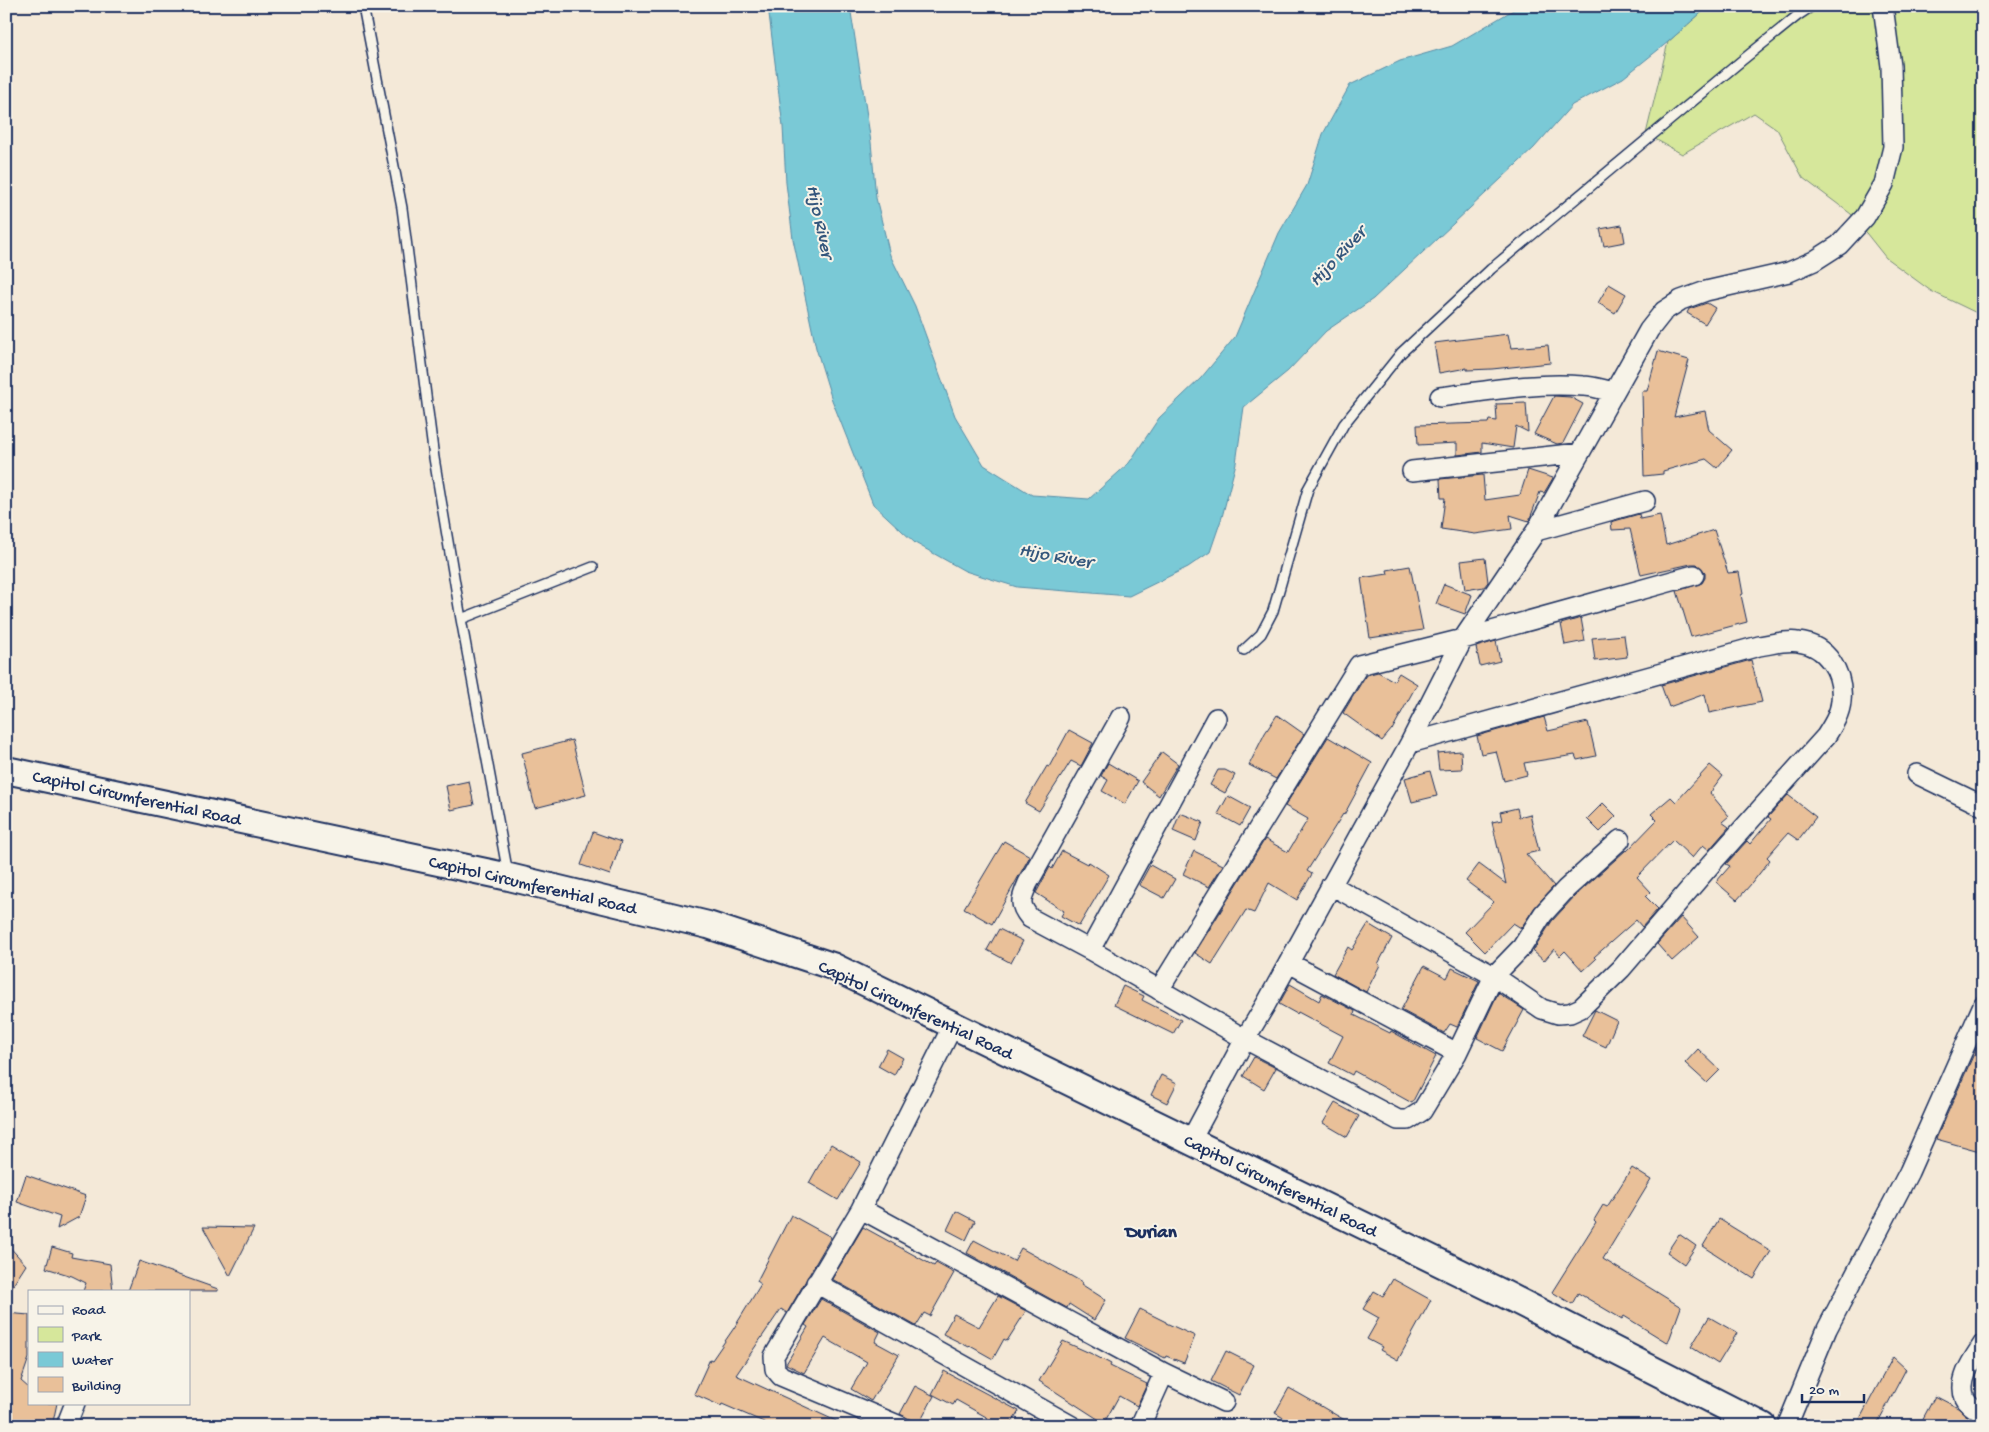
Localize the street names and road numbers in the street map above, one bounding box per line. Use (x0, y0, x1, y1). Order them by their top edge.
street label: Capitol Circumferential Road (30, 767, 244, 832)
street label: Capitol Circumferential Road (426, 852, 640, 921)
street label: Capitol Circumferential Road (814, 957, 1017, 1066)
street label: Capitol Circumferential Road (1180, 1131, 1381, 1244)

